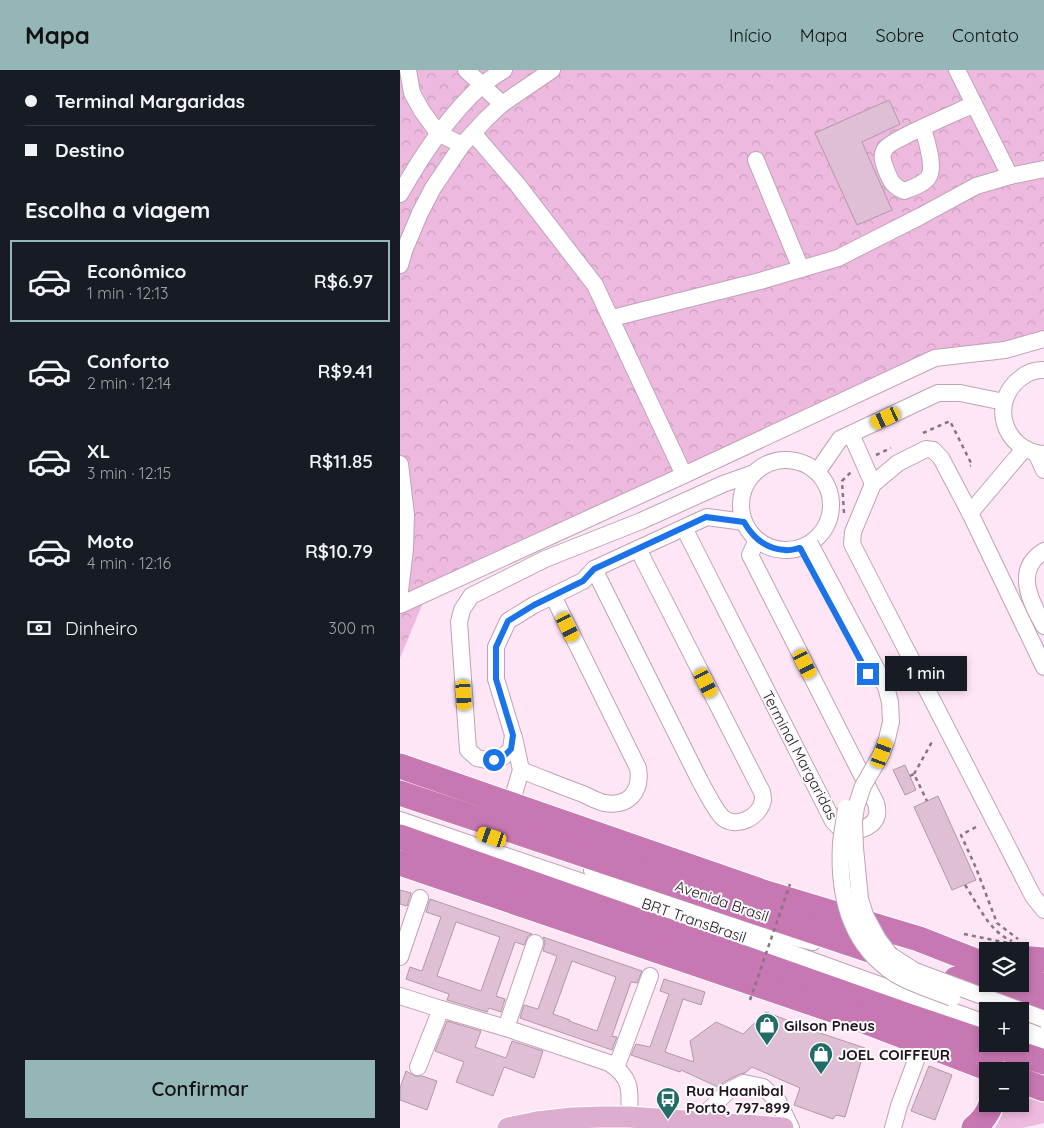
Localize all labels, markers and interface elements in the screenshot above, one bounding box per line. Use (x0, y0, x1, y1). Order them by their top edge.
text: Mapa (25, 20, 90, 50)
text: Início (729, 24, 772, 47)
text: Mapa (800, 24, 847, 47)
text: Sobre (875, 24, 924, 47)
text: Contato (952, 24, 1019, 47)
text: Terminal Margaridas (55, 89, 245, 113)
text: Destino (55, 138, 125, 162)
text: Escolha a viagem (25, 196, 210, 224)
icon: car (27, 259, 72, 304)
text: Econômico (87, 259, 186, 283)
text: R$6.97 (314, 269, 373, 293)
text: 1 min · 12:13 (87, 283, 169, 303)
icon: car (27, 349, 72, 394)
text: Conforto (87, 349, 169, 373)
text: R$9.41 (318, 359, 373, 383)
text: 2 min · 12:14 (87, 373, 171, 393)
car (869, 405, 902, 431)
icon: car (27, 439, 72, 484)
text: XL (87, 439, 110, 463)
text: R$11.85 (309, 449, 373, 473)
text: 3 min · 12:15 (87, 463, 171, 483)
icon: car (27, 529, 72, 574)
text: Moto (87, 529, 134, 553)
text: R$10.79 (305, 539, 373, 563)
text: 4 min · 12:16 (87, 553, 171, 573)
car (554, 610, 581, 644)
icon: cash (25, 614, 53, 642)
text: Dinheiro (65, 616, 138, 640)
text: 300 m (329, 618, 375, 638)
car (791, 647, 818, 681)
callout: 1 min (886, 656, 968, 692)
route end (857, 663, 879, 685)
text: 1 min (907, 663, 945, 683)
car (692, 666, 719, 700)
car (455, 680, 472, 710)
street label: Terminal Margaridas (758, 687, 842, 823)
car (869, 736, 894, 770)
route start (483, 749, 505, 771)
car (475, 825, 508, 849)
street label: Avenida Brasil (673, 876, 771, 926)
street label: BRT TransBrasil (639, 893, 749, 947)
map controls (979, 942, 1029, 1112)
button: layers (979, 942, 1029, 992)
button: + (979, 1002, 1029, 1052)
shop icon: Gilson Pneus (754, 1012, 780, 1046)
place label: Gilson Pneus (784, 1016, 875, 1035)
shop icon: JOEL COIFFEUR (808, 1041, 834, 1075)
place label: JOEL COIFFEUR (838, 1045, 950, 1064)
button: Confirmar (25, 1060, 375, 1118)
button: − (979, 1062, 1029, 1112)
place label: Rua Haanibal Porto, 797-899 (686, 1081, 790, 1117)
bus stop icon: Rua Haanibal Porto, 797-899 (655, 1086, 681, 1120)

